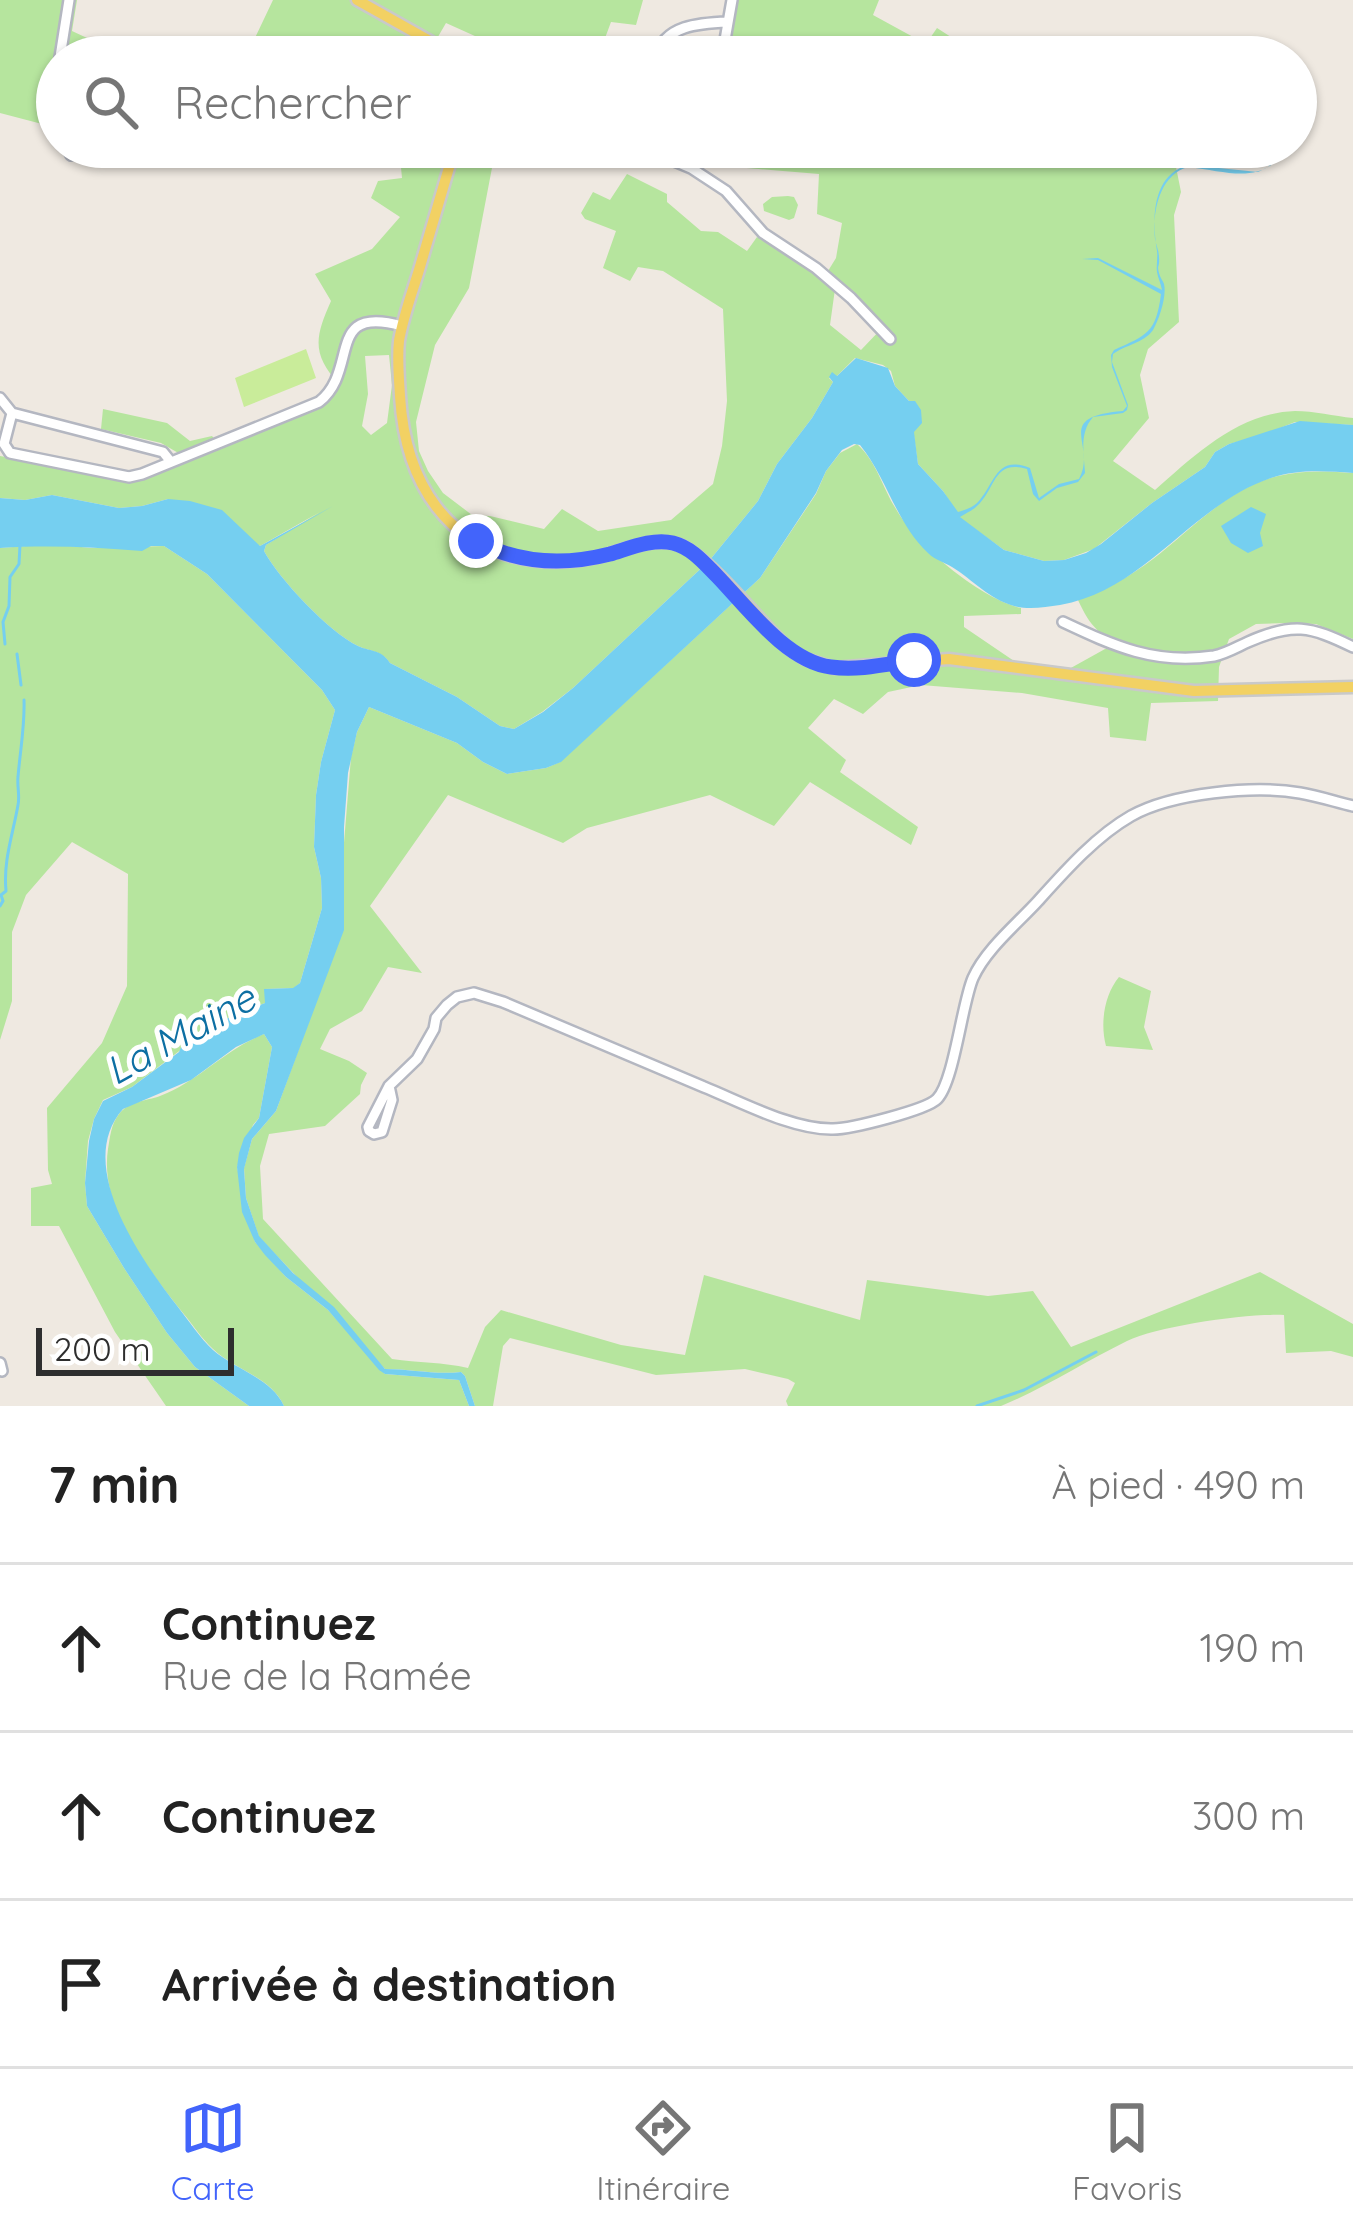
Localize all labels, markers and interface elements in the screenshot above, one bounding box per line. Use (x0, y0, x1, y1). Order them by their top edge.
search box (36, 36, 1317, 168)
icon: search (78, 69, 144, 135)
text: Rechercher (174, 74, 412, 130)
route end (449, 514, 503, 568)
route start (887, 633, 941, 687)
water label: La Maine (96, 971, 265, 1095)
scale bar (36, 1322, 234, 1375)
text: 200 m (54, 1328, 151, 1369)
text: 7 min (48, 1452, 180, 1516)
text: À pied · 490 m (1052, 1460, 1305, 1509)
text: Continuez (162, 1595, 376, 1651)
icon: ahead (48, 1615, 114, 1681)
text: 190 m (1199, 1623, 1305, 1672)
text: Rue de la Ramée (162, 1651, 472, 1700)
icon: ahead (48, 1783, 114, 1849)
text: Continuez (162, 1788, 376, 1844)
text: 300 m (1192, 1791, 1305, 1840)
icon: arrive (48, 1951, 114, 2017)
text: Arrivée à destination (162, 1956, 617, 2012)
tab: Carte (171, 2095, 255, 2208)
tab: Itinéraire (596, 2095, 731, 2208)
tab: Favoris (1072, 2095, 1182, 2208)

